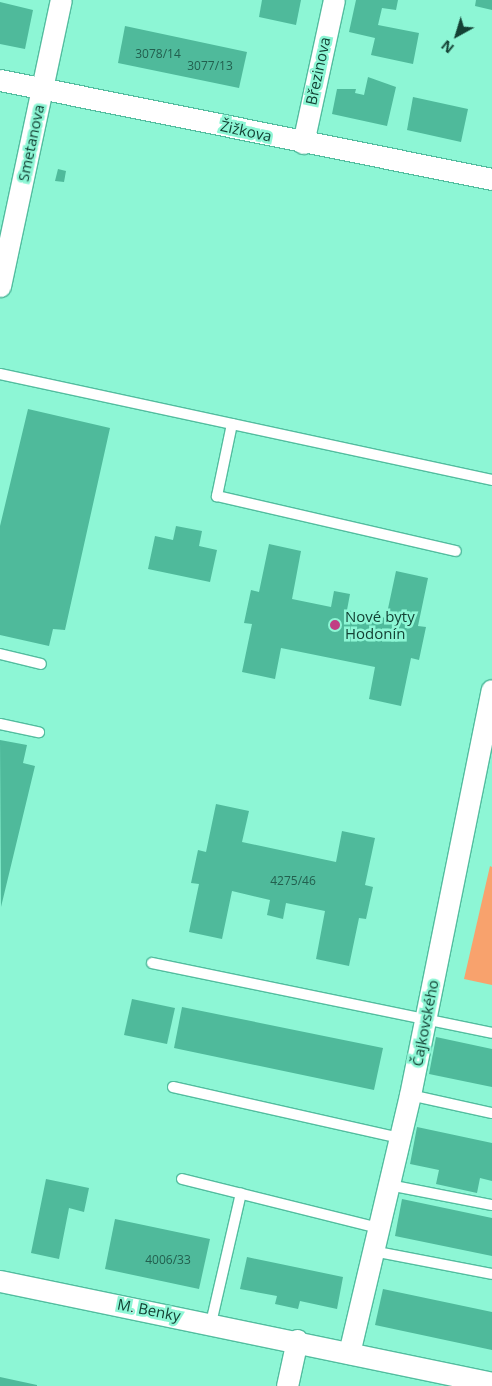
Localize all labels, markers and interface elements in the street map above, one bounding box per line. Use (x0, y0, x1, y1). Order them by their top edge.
north arrow (432, 10, 482, 60)
street label: Březinova (302, 35, 334, 107)
text: N (437, 36, 458, 58)
house number: 3078/14 (135, 47, 181, 61)
house number: 3077/13 (187, 59, 233, 73)
street label: Smetanova (14, 103, 48, 183)
street label: Žižkova (219, 117, 273, 145)
place label: Nové byty Hodonín (345, 607, 415, 642)
marker: Nové byty Hodonín (329, 619, 341, 631)
house number: 4275/46 (270, 874, 316, 888)
street label: Čajkovského (408, 978, 442, 1068)
house number: 4006/33 (145, 1253, 191, 1267)
street label: M. Benky (116, 1295, 182, 1325)

